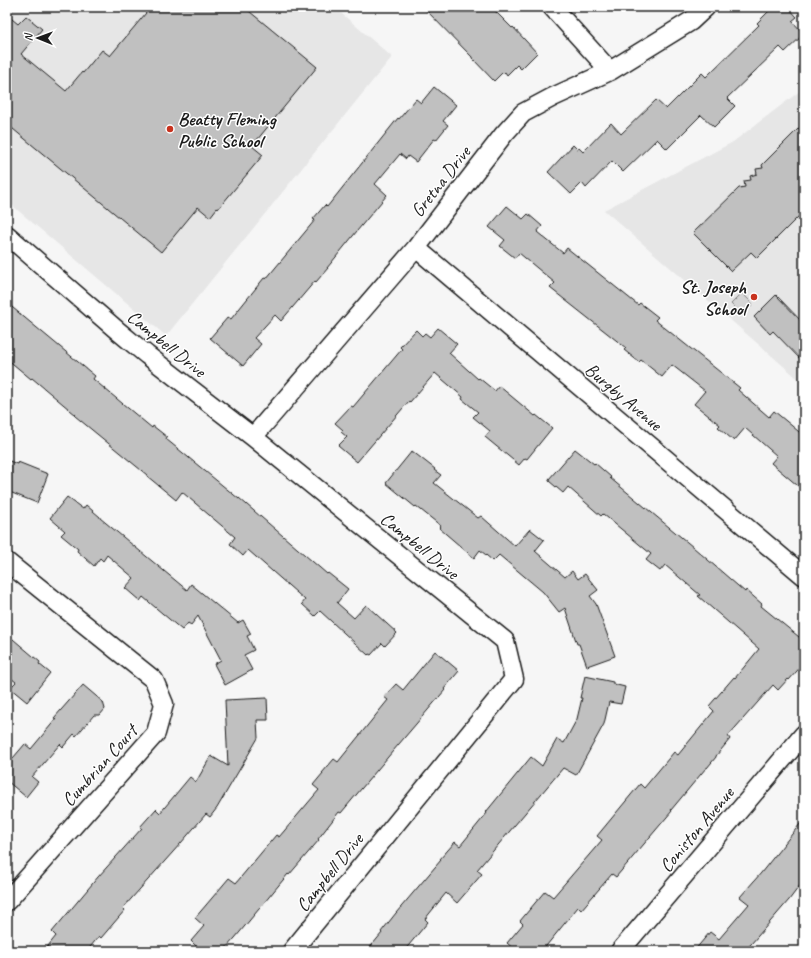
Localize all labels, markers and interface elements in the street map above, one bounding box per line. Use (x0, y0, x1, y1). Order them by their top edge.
north arrow (18, 18, 58, 58)
text: N (21, 32, 35, 41)
place label: Beatty Fleming Public School (178, 107, 278, 153)
marker: Beatty Fleming Public School (165, 124, 175, 134)
street label: Gretna Drive (406, 140, 477, 222)
place label: St. Joseph School (680, 275, 750, 321)
marker: St. Joseph School (749, 292, 759, 302)
street label: Campbell Drive (122, 305, 212, 384)
street label: Burgby Avenue (580, 357, 668, 437)
street label: Campbell Drive (375, 507, 465, 586)
street label: Cumbrian Court (57, 718, 145, 812)
street label: Coniston Avenue (654, 781, 741, 877)
street label: Campbell Drive (291, 827, 370, 917)

